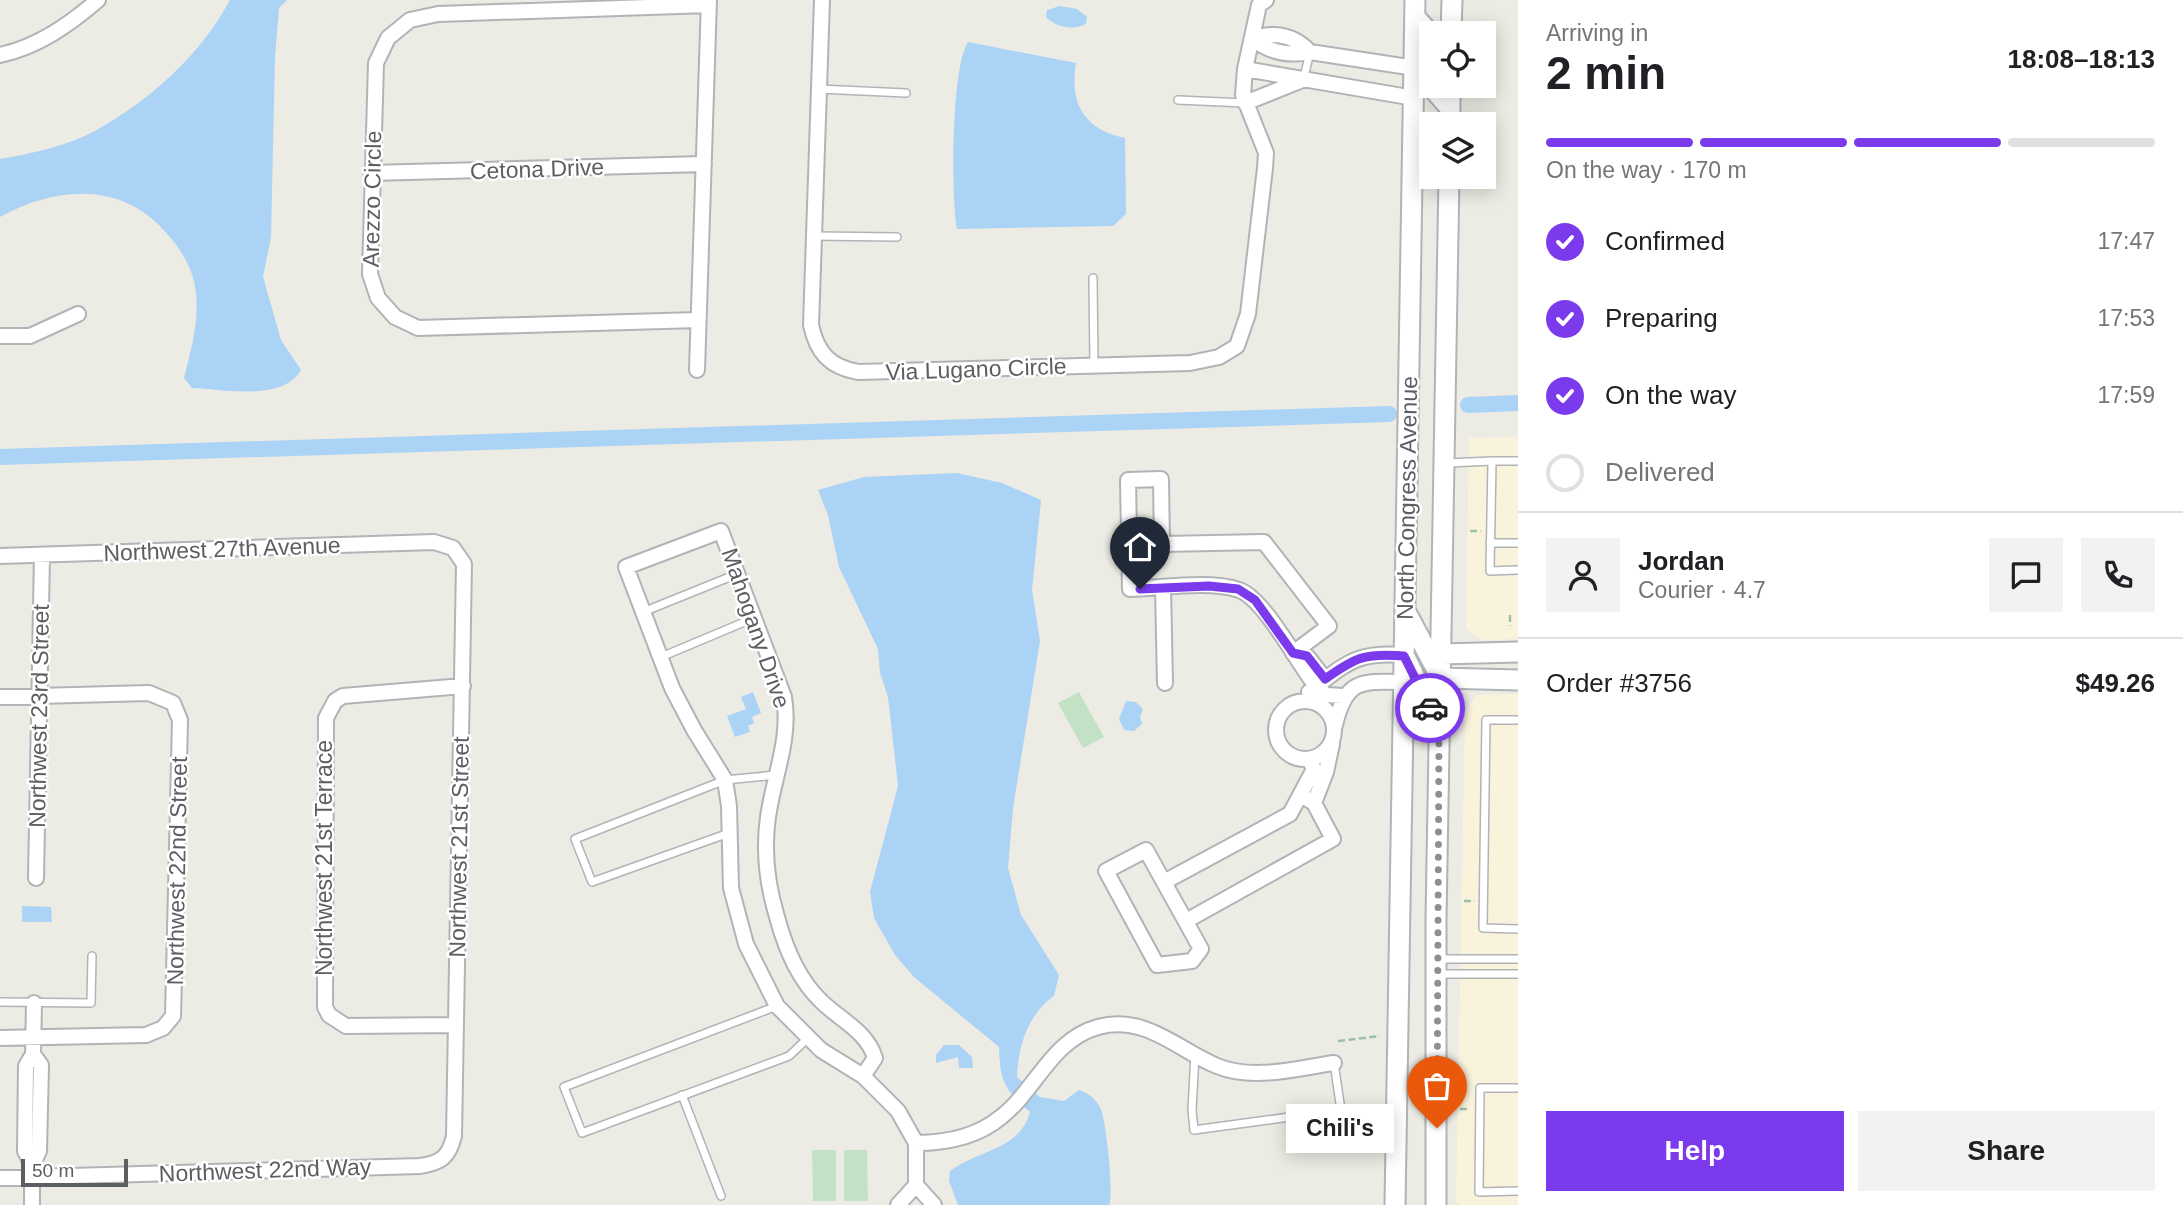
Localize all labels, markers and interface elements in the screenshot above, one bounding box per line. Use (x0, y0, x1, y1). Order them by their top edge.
text: Arriving in (1546, 20, 1648, 46)
map controls (1419, 21, 1496, 189)
button: locate (1419, 21, 1496, 98)
text: 18:08–18:13 (2008, 44, 2155, 74)
text: 2 min (1546, 47, 1666, 99)
button: layers (1419, 112, 1496, 189)
street label: Arezzo Circle (358, 130, 386, 268)
street label: Cetona Drive (469, 154, 605, 184)
text: On the way · 170 m (1546, 157, 1747, 183)
icon: check (1546, 223, 1584, 261)
text: Confirmed (1605, 226, 1725, 256)
text: 17:47 (2097, 228, 2155, 254)
icon: check (1546, 300, 1584, 338)
text: Preparing (1605, 303, 1718, 333)
text: 17:53 (2097, 305, 2155, 331)
street label: Via Lugano Circle (885, 353, 1067, 385)
street label: North Congress Avenue (1392, 376, 1422, 620)
icon: check (1546, 377, 1584, 415)
text: On the way (1605, 380, 1737, 410)
text: 17:59 (2097, 382, 2155, 408)
text: Delivered (1605, 457, 1715, 487)
pin (1110, 517, 1170, 589)
icon: home (1121, 528, 1159, 566)
street label: Northwest 27th Avenue (103, 532, 341, 566)
button: person (1546, 538, 1620, 612)
button: chat (1989, 538, 2063, 612)
button: phone (2081, 538, 2155, 612)
street label: Mahogany Drive (716, 545, 796, 711)
text: Jordan (1638, 546, 1725, 576)
text: Courier · 4.7 (1638, 577, 1766, 603)
street label: Northwest 23rd Street (24, 603, 54, 828)
text: Order #3756 (1546, 668, 1692, 698)
text: $49.26 (2075, 668, 2155, 698)
courier (1395, 673, 1465, 743)
icon: car (1411, 689, 1449, 727)
street label: Northwest 21st Street (444, 736, 474, 958)
street label: Northwest 21st Terrace (311, 740, 337, 976)
street label: Northwest 22nd Street (162, 756, 192, 986)
pin (1407, 1056, 1467, 1128)
icon: bag (1418, 1067, 1456, 1105)
callout: Chili's (1286, 1104, 1395, 1152)
button: Help (1546, 1111, 1844, 1191)
button: Share (1858, 1111, 2155, 1191)
text: Chili's (1306, 1115, 1374, 1141)
street label: Northwest 22nd Way (158, 1153, 372, 1187)
scale bar (21, 1156, 128, 1188)
text: 50 m (32, 1160, 74, 1181)

